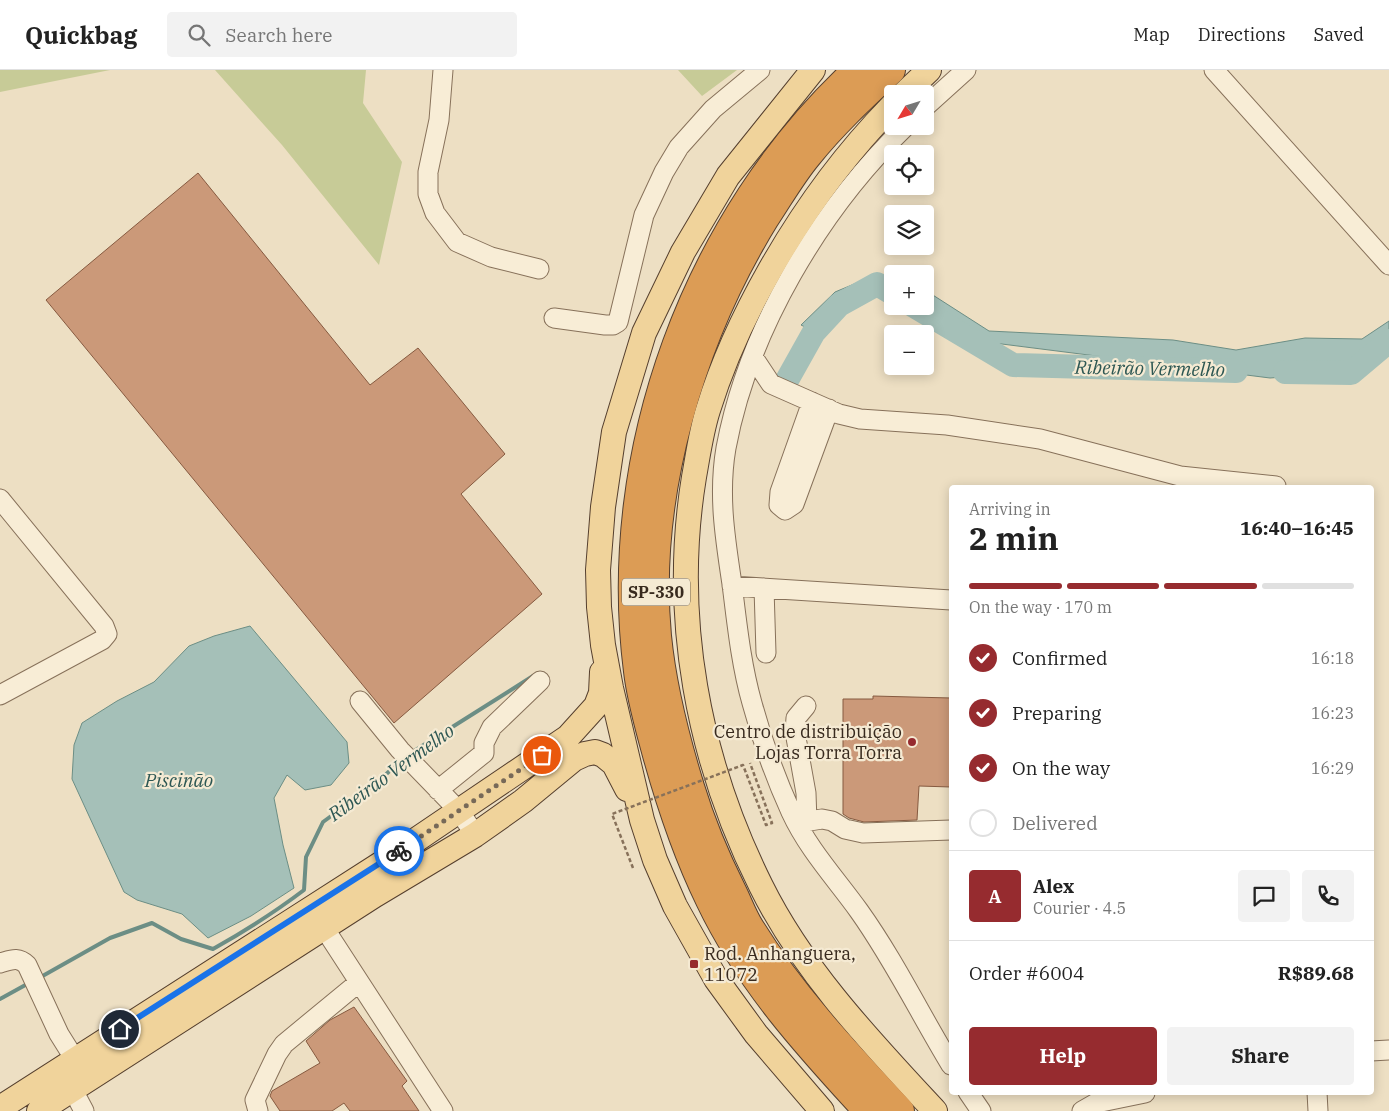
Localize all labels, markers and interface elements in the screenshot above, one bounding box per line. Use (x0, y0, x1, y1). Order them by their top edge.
search box (167, 12, 517, 57)
text: Quickbag (25, 19, 137, 51)
icon: search (185, 21, 213, 49)
text: Search here (225, 23, 332, 47)
text: Map (1133, 23, 1170, 46)
text: Directions (1198, 23, 1286, 46)
text: Saved (1314, 23, 1364, 46)
north arrow (884, 85, 934, 135)
map controls (884, 85, 934, 375)
button: locate (884, 145, 934, 195)
button: layers (884, 205, 934, 255)
button: + (884, 265, 934, 315)
button: − (884, 325, 934, 375)
water label: Ribeirão Vermelho (1074, 355, 1225, 381)
text: Arriving in (969, 499, 1051, 519)
text: 16:40–16:45 (1240, 516, 1354, 540)
text: 2 min (969, 517, 1059, 559)
road number: SP-330 (622, 578, 690, 606)
text: On the way · 170 m (969, 597, 1112, 617)
icon: check (969, 644, 997, 672)
text: Confirmed (1012, 646, 1107, 670)
text: 16:18 (1311, 648, 1354, 668)
icon: check (969, 699, 997, 727)
text: Preparing (1012, 701, 1101, 725)
text: 16:23 (1311, 703, 1354, 723)
water label: Ribeirão Vermelho (322, 718, 459, 826)
place label: Centro de distribuição Lojas Torra Torra (714, 720, 902, 764)
pin (521, 734, 563, 776)
marker: Centro de distribuição Lojas Torra Torra (906, 736, 918, 748)
icon: bag (528, 741, 556, 769)
icon: check (969, 754, 997, 782)
text: On the way (1012, 756, 1110, 780)
text: 16:29 (1311, 758, 1354, 778)
water label: Piscinão (144, 768, 213, 792)
text: Delivered (1012, 811, 1098, 835)
courier (374, 826, 424, 876)
icon: bike (385, 837, 413, 865)
button: chat (1238, 870, 1290, 922)
button: phone (1302, 870, 1354, 922)
text: Alex (1033, 874, 1074, 898)
text: A (988, 884, 1002, 908)
text: Courier · 4.5 (1033, 898, 1126, 918)
place label: Rod. Anhanguera, 11072 (704, 942, 856, 986)
marker: Rod. Anhanguera, 11072 (688, 958, 700, 970)
text: Order #6004 (969, 961, 1084, 985)
text: R$89.68 (1278, 961, 1354, 985)
pin (99, 1008, 141, 1050)
icon: home (106, 1015, 134, 1043)
button: Help (969, 1027, 1157, 1085)
button: Share (1167, 1027, 1354, 1085)

